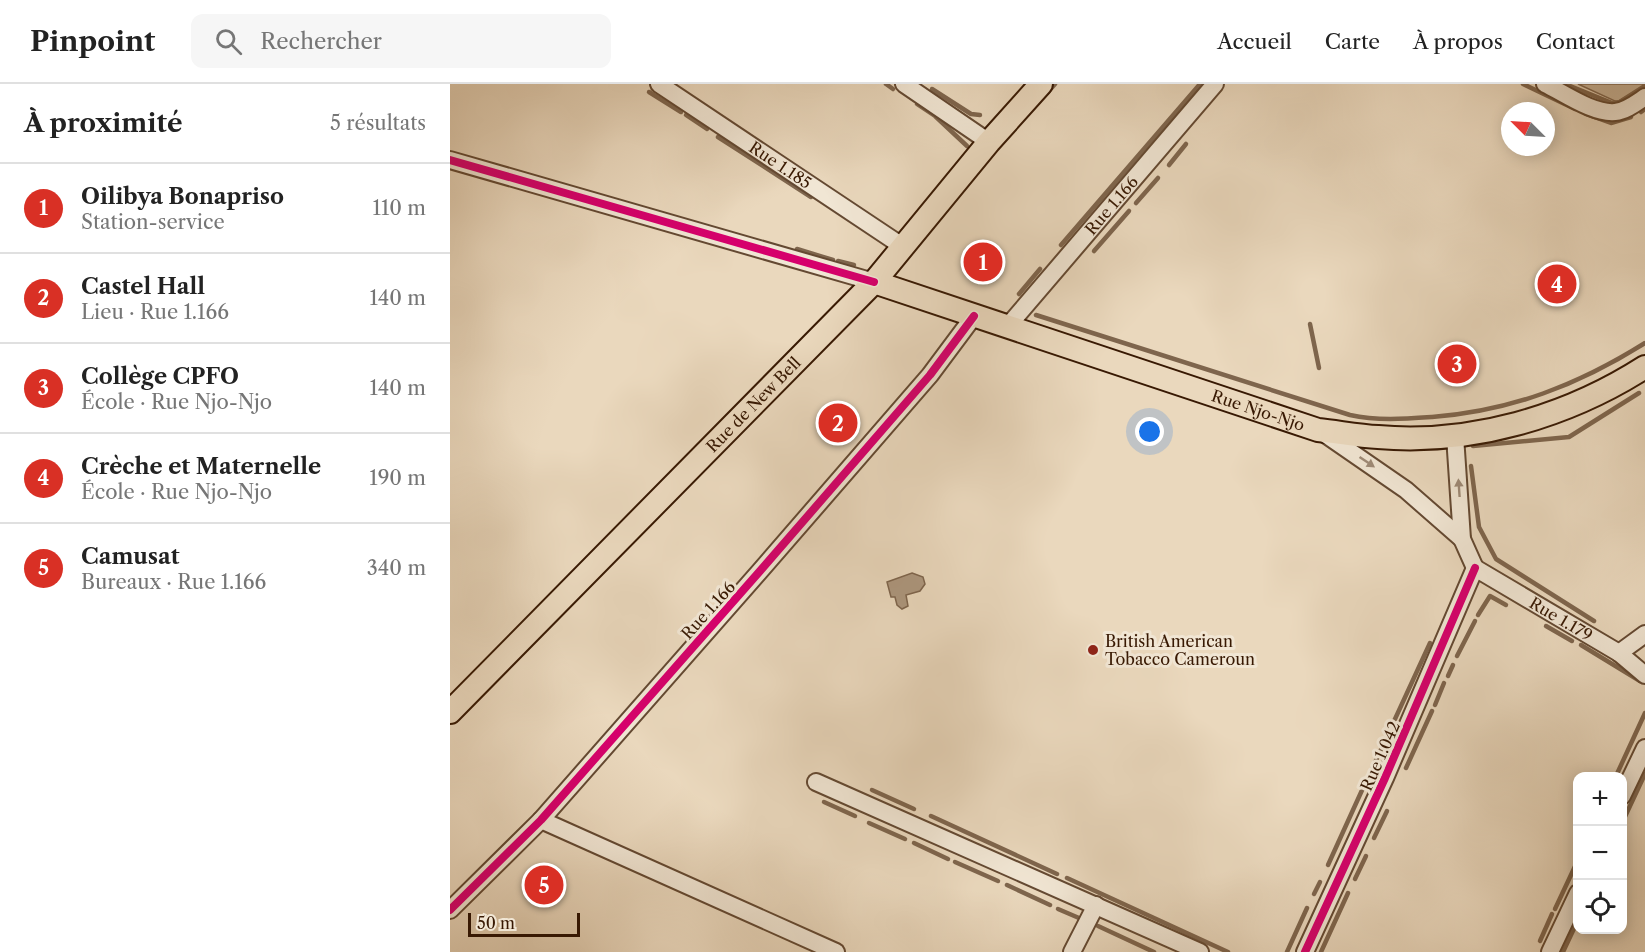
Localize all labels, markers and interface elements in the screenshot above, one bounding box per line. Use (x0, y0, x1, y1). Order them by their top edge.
search box (191, 14, 611, 68)
text: Pinpoint (30, 24, 155, 58)
icon: search (212, 25, 245, 58)
text: Rechercher (260, 28, 382, 55)
text: Accueil (1217, 29, 1292, 54)
text: Carte (1325, 29, 1380, 54)
text: À propos (1413, 29, 1503, 54)
text: Contact (1536, 29, 1615, 54)
north arrow (1501, 102, 1555, 156)
text: À proximité (24, 107, 183, 139)
text: 5 résultats (330, 111, 426, 135)
street label: Rue 1.185 (746, 137, 815, 193)
street label: Rue 1.166 (1081, 172, 1142, 239)
text: Oilibya Bonapriso (81, 183, 284, 210)
text: 1 (39, 196, 48, 220)
text: 110 m (373, 196, 426, 220)
text: Station-service (81, 210, 225, 234)
pin: 1 (964, 240, 1002, 285)
pin: 4 (1538, 262, 1576, 306)
text: Castel Hall (81, 273, 205, 300)
text: 2 (38, 286, 49, 310)
text: 140 m (369, 286, 426, 310)
text: Lieu · Rue 1.166 (81, 300, 229, 324)
pin: 3 (1438, 342, 1476, 386)
street label: Rue de New Bell (702, 352, 805, 456)
text: Collège CPFO (81, 363, 239, 390)
text: 3 (38, 376, 49, 400)
text: 140 m (369, 376, 426, 400)
street label: Rue Njo-Njo (1209, 385, 1308, 435)
text: École · Rue Njo-Njo (81, 390, 272, 414)
pin: 2 (818, 400, 858, 446)
your location (1135, 417, 1164, 446)
text: Crèche et Maternelle (81, 453, 321, 480)
one-way arrow (1359, 456, 1375, 467)
text: 4 (38, 466, 49, 490)
text: 190 m (369, 466, 426, 490)
one-way arrow (1454, 478, 1464, 497)
text: École · Rue Njo-Njo (81, 480, 272, 504)
text: Camusat (81, 543, 180, 570)
text: 5 (38, 556, 49, 580)
text: 340 m (367, 556, 426, 580)
text: Bureaux · Rue 1.166 (81, 570, 266, 594)
street label: Rue 1.166 (677, 577, 739, 643)
street label: Rue 1.179 (1526, 592, 1596, 645)
place label: British American Tobacco Cameroun (1105, 631, 1255, 669)
marker: British American Tobacco Cameroun (1086, 643, 1100, 657)
street label: Rue 1.042 (1356, 718, 1404, 794)
map controls (1573, 772, 1627, 934)
button: + (1573, 772, 1627, 826)
button: − (1573, 826, 1627, 880)
pin: 5 (524, 862, 563, 908)
button: locate (1573, 880, 1627, 934)
scale bar (468, 910, 580, 938)
text: 50 m (477, 913, 515, 933)

